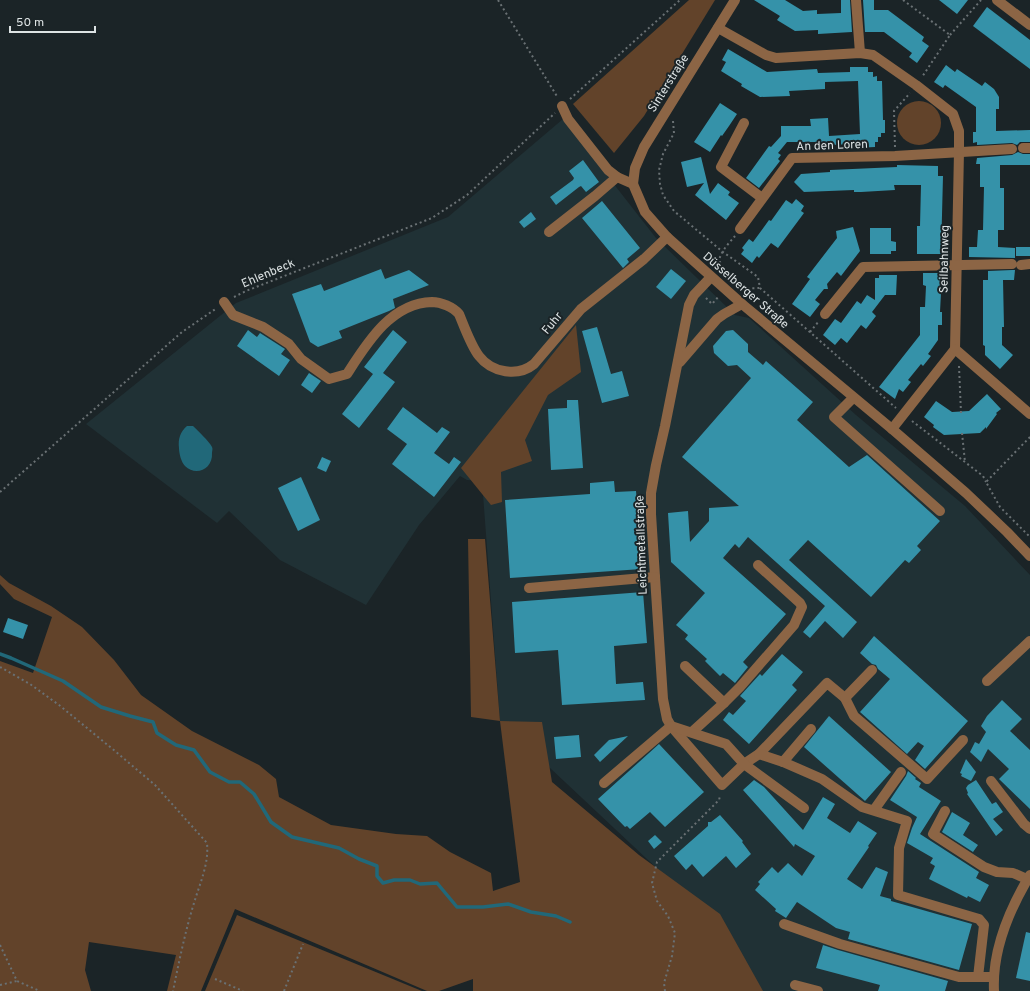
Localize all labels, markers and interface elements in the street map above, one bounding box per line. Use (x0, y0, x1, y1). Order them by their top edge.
scale bar (10, 8, 95, 34)
text: 50 m (16, 15, 44, 31)
street label: Sinterstraße (645, 51, 693, 116)
street label: An den Loren (796, 137, 868, 155)
street label: Seilbahnweg (936, 225, 954, 293)
street label: Düsselberger Straße (699, 249, 792, 333)
street label: Ehlenbeck (239, 256, 297, 292)
street label: Fuhr (539, 309, 567, 338)
street label: Leichtmetallstraße (632, 495, 652, 595)

